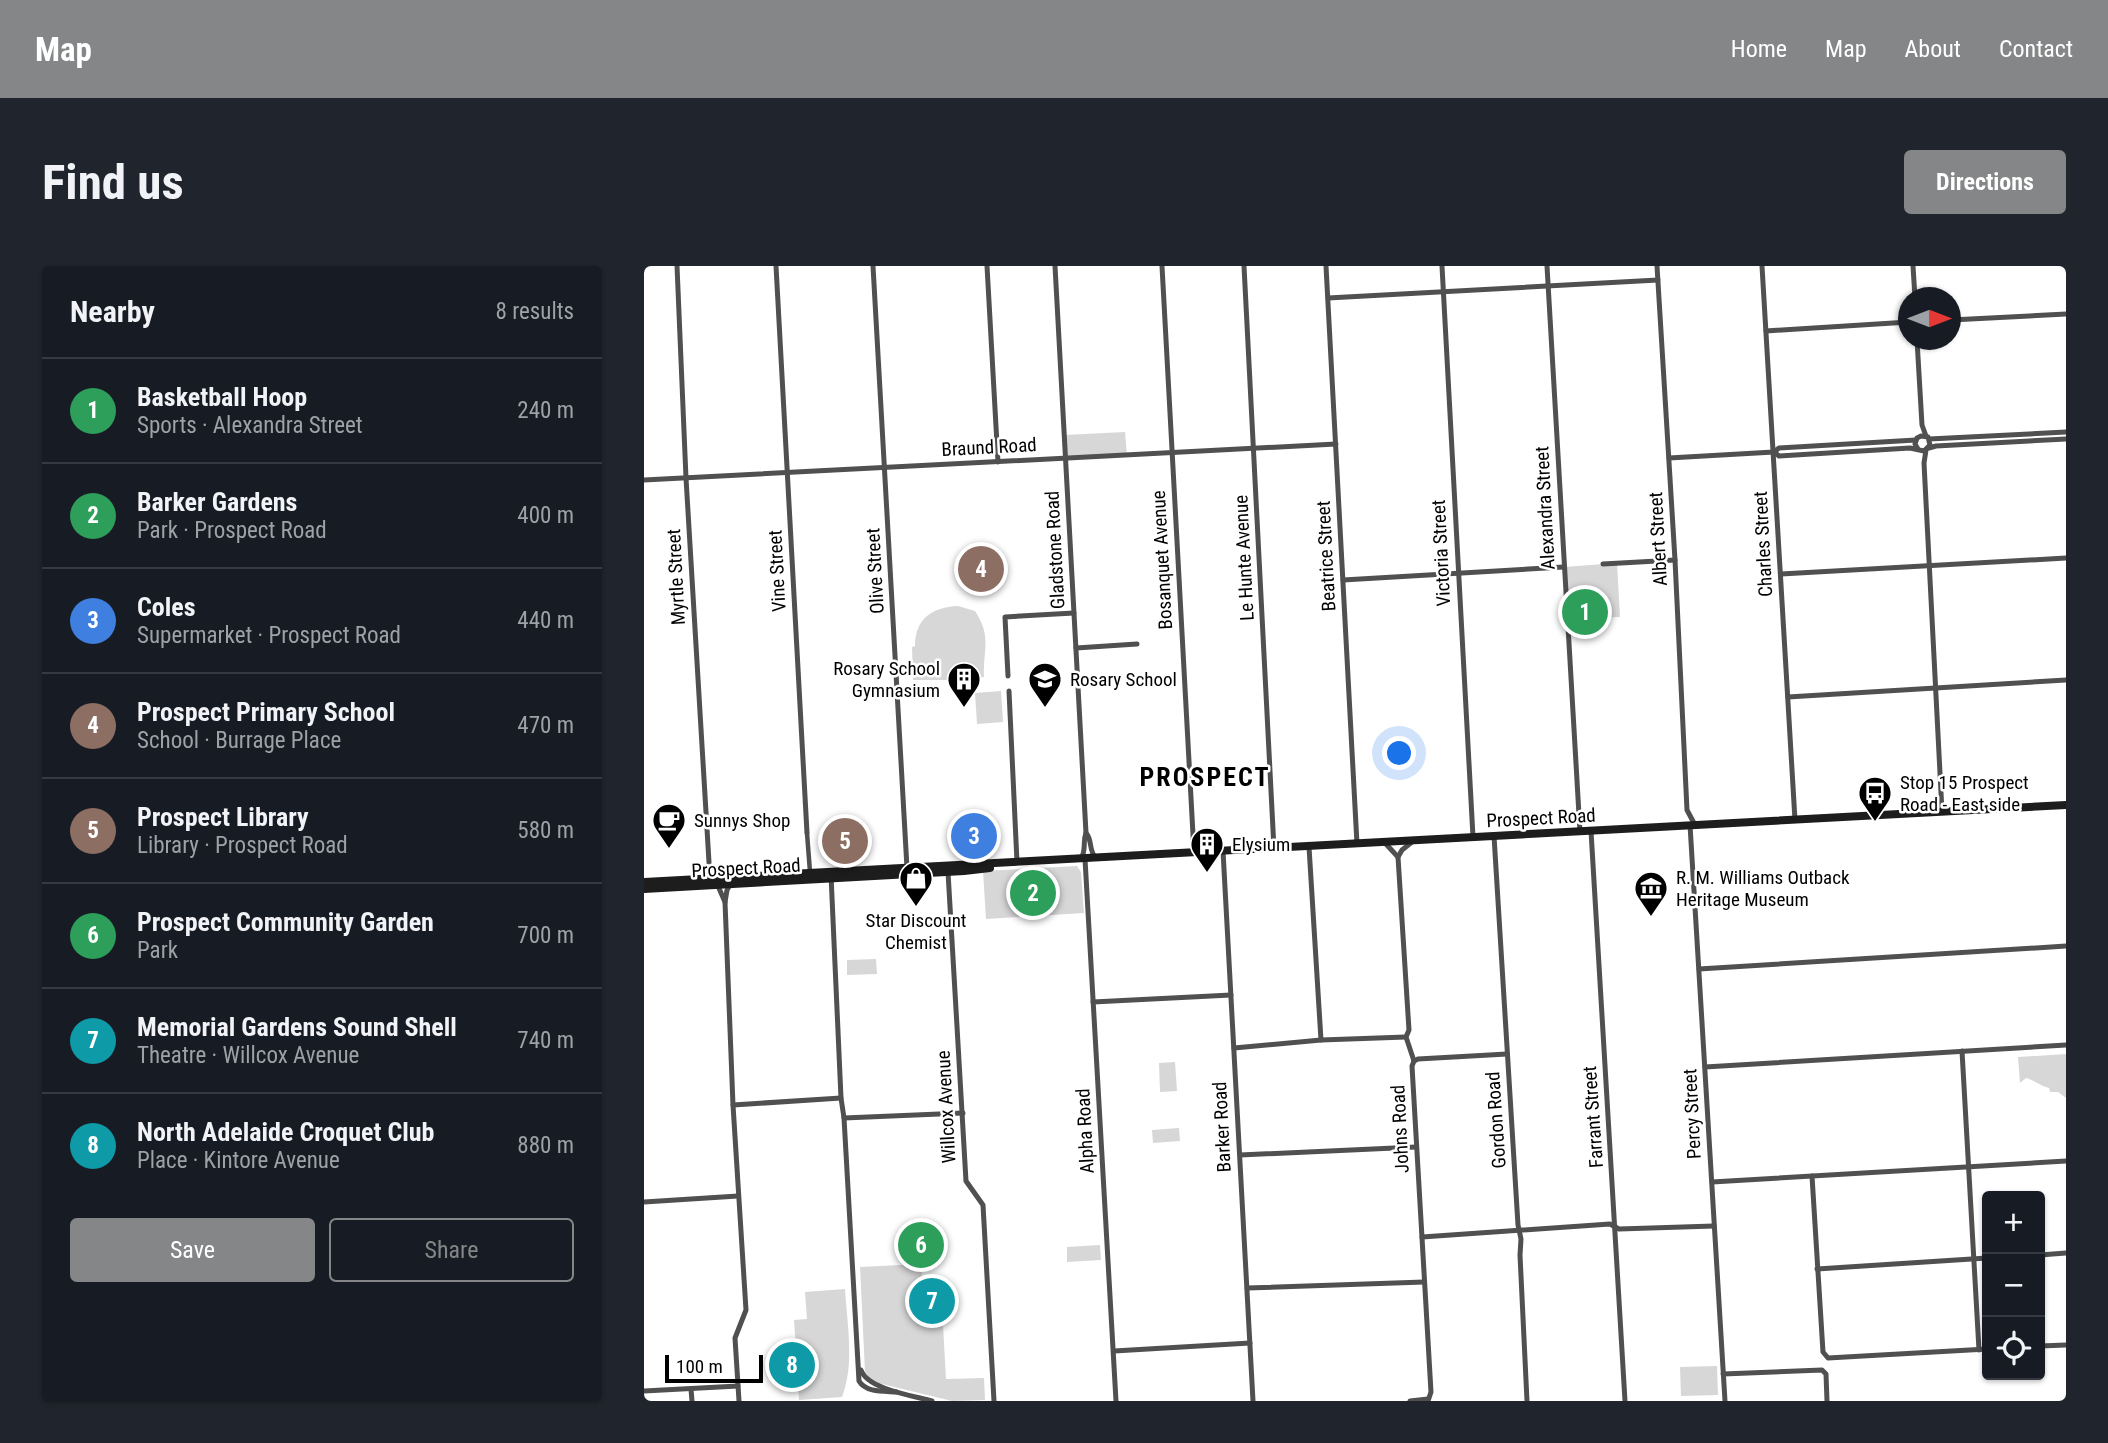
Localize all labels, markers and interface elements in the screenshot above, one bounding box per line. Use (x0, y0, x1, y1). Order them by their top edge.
text: Map (35, 30, 92, 69)
text: Home (1731, 35, 1787, 63)
text: Map (1825, 35, 1867, 63)
text: About (1905, 35, 1961, 63)
text: Contact (1999, 35, 2073, 63)
button: Directions (1904, 150, 2066, 214)
text: Find us (42, 154, 184, 211)
north arrow (1898, 287, 1961, 350)
text: Nearby (70, 294, 155, 329)
text: 8 results (496, 298, 574, 325)
text: Basketball Hoop (137, 382, 307, 412)
text: 1 (87, 397, 99, 424)
text: 240 m (517, 397, 574, 424)
text: Sports · Alexandra Street (137, 412, 363, 439)
street label: Braund Road (941, 433, 1037, 461)
street label: Alexandra Street (1530, 446, 1560, 570)
text: Barker Gardens (137, 487, 297, 517)
street label: Gladstone Road (1040, 490, 1070, 610)
street label: Bosanquet Avenue (1147, 490, 1177, 630)
street label: Albert Street (1644, 491, 1672, 587)
street label: Charles Street (1749, 491, 1777, 597)
street label: Le Hunte Avenue (1229, 494, 1259, 622)
street label: Victoria Street (1427, 499, 1455, 607)
street label: Beatrice Street (1312, 500, 1340, 612)
text: 2 (87, 502, 99, 529)
text: 400 m (517, 502, 574, 529)
text: Park · Prospect Road (137, 517, 327, 544)
street label: Olive Street (861, 527, 889, 615)
street label: Myrtle Street (662, 528, 690, 626)
street label: Vine Street (763, 529, 791, 613)
pin: 4 (958, 543, 1004, 595)
pin: 1 (1562, 586, 1608, 638)
text: Coles (137, 592, 196, 622)
text: 3 (87, 607, 99, 634)
text: 440 m (517, 607, 574, 634)
text: Supermarket · Prospect Road (137, 622, 401, 649)
place label: Rosary School Gymnasium (833, 657, 940, 702)
building icon: Rosary School Gymnasium (945, 660, 983, 709)
school or university icon: Rosary School (1026, 660, 1064, 709)
place label: Rosary School (1070, 668, 1177, 691)
text: Prospect Primary School (137, 697, 395, 727)
text: 4 (87, 712, 99, 739)
text: 470 m (517, 712, 574, 739)
text: School · Burrage Place (137, 727, 341, 754)
your location (1382, 736, 1416, 770)
district label: PROSPECT (1140, 762, 1270, 792)
place label: Stop 15 Prospect Road - East side (1900, 771, 2029, 816)
bus stop icon: Stop 15 Prospect Road - East side (1856, 774, 1894, 823)
cafe icon: Sunnys Shop (650, 801, 688, 850)
text: Prospect Library (137, 802, 309, 832)
street label: Prospect Road (1486, 804, 1596, 832)
place label: Sunnys Shop (694, 809, 790, 832)
pin: 3 (951, 810, 997, 862)
pin: 5 (822, 815, 868, 867)
text: 5 (87, 817, 99, 844)
text: 580 m (517, 817, 574, 844)
building icon: Elysium (1188, 825, 1226, 874)
text: Library · Prospect Road (137, 832, 348, 859)
place label: Elysium (1232, 833, 1290, 856)
street label: Prospect Road (691, 854, 801, 882)
shop icon: Star Discount Chemist (897, 859, 935, 908)
place label: R. M. Williams Outback Heritage Museum (1676, 866, 1850, 911)
pin: 2 (1010, 867, 1056, 919)
museum icon: R. M. Williams Outback Heritage Museum (1632, 869, 1670, 918)
text: Prospect Community Garden (137, 907, 434, 937)
place label: Star Discount Chemist (866, 909, 966, 954)
text: 6 (87, 922, 99, 949)
text: 700 m (517, 922, 574, 949)
text: Park (137, 937, 178, 964)
text: Memorial Gardens Sound Shell (137, 1012, 457, 1042)
text: 7 (87, 1027, 99, 1054)
text: 740 m (517, 1027, 574, 1054)
text: Theatre · Willcox Avenue (137, 1042, 359, 1069)
street label: Willcox Avenue (932, 1050, 960, 1164)
street label: Farrant Street (1578, 1065, 1608, 1169)
street label: Percy Street (1678, 1068, 1706, 1160)
street label: Gordon Road (1481, 1071, 1511, 1169)
street label: Barker Road (1208, 1081, 1236, 1173)
street label: Johns Road (1386, 1084, 1414, 1174)
street label: Alpha Road (1071, 1088, 1099, 1174)
text: North Adelaide Croquet Club (137, 1117, 434, 1147)
text: 8 (87, 1132, 99, 1159)
text: 880 m (517, 1132, 574, 1159)
text: Place · Kintore Avenue (137, 1147, 340, 1174)
map controls (1982, 1191, 2045, 1380)
button: + (1982, 1191, 2045, 1254)
button: Save (70, 1218, 315, 1282)
button: Share (329, 1218, 574, 1282)
pin: 6 (898, 1219, 944, 1271)
button: − (1982, 1254, 2045, 1317)
pin: 7 (909, 1275, 955, 1327)
button: locate (1982, 1317, 2045, 1380)
pin: 8 (769, 1339, 815, 1391)
scale bar (665, 1352, 763, 1384)
text: 100 m (676, 1355, 723, 1378)

